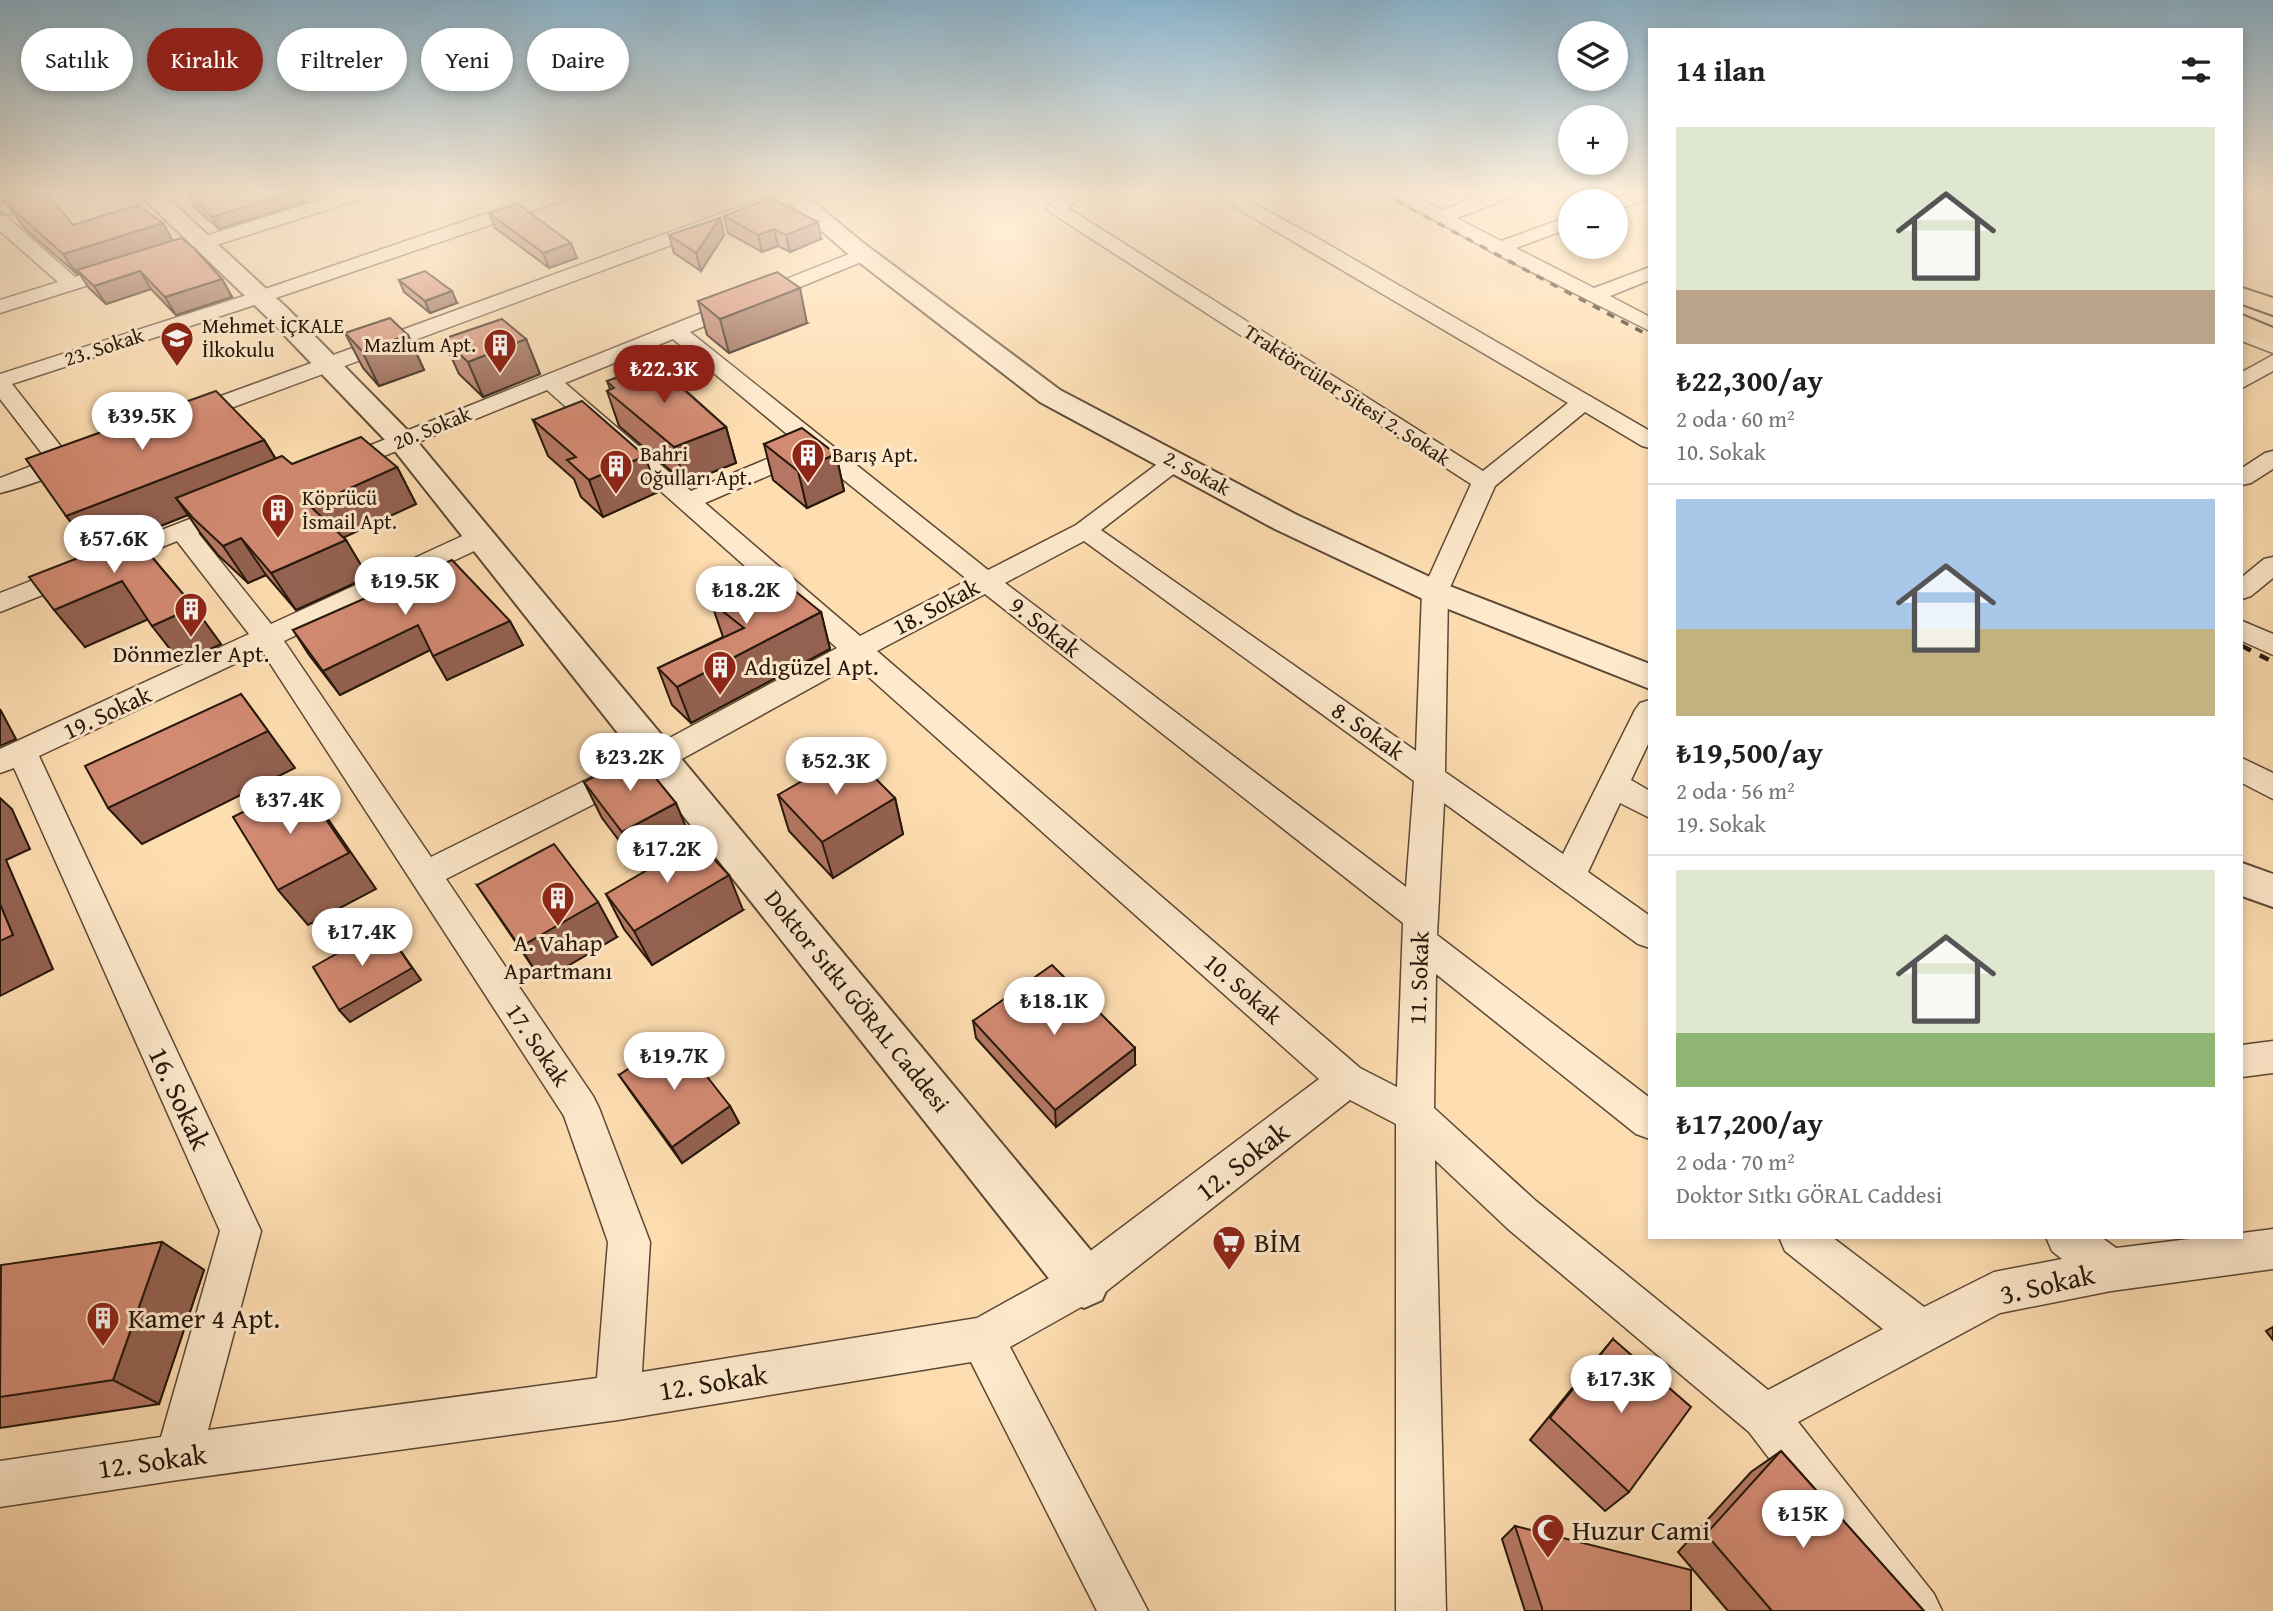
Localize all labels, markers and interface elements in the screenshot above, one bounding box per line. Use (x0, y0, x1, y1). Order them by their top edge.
map controls (1558, 21, 1628, 259)
button: layers (1558, 21, 1628, 91)
chip: Satılık (21, 28, 133, 91)
chip: Kiralık (147, 28, 263, 91)
chip: Filtreler (277, 28, 407, 91)
chip: Yeni (421, 28, 513, 91)
chip: Daire (527, 28, 629, 91)
text: 14 ilan (1676, 48, 1765, 92)
icon: filters (2177, 51, 2215, 89)
button: + (1558, 105, 1628, 175)
icon: home (1883, 173, 2009, 299)
button: − (1558, 189, 1628, 259)
place label: Mehmet İÇKALE İlkokulu (202, 310, 344, 365)
street label: Traktörcüler Sitesi 2. Sokak (1238, 316, 1457, 473)
street label: 23. Sokak (60, 319, 148, 374)
school or university icon: Mehmet İÇKALE İlkokulu (158, 319, 196, 368)
building icon: Mazlum Apt. (481, 326, 519, 375)
place label: Mazlum Apt. (364, 329, 476, 360)
pin: ₺22.3K (607, 346, 721, 405)
text: ₺22.3K (630, 351, 698, 384)
text: ₺22,300/ay (1676, 358, 1823, 402)
pin: ₺39.5K (85, 392, 199, 452)
text: ₺39.5K (108, 398, 176, 431)
street label: 20. Sokak (388, 398, 476, 457)
text: 2 oda · 60 m² (1676, 402, 1795, 435)
text: 10. Sokak (1676, 435, 1766, 468)
building icon: Barış Apt. (789, 436, 827, 485)
place label: Bahri Oğulları Apt. (640, 438, 752, 493)
place label: Barış Apt. (832, 439, 918, 470)
street label: 2. Sokak (1158, 442, 1237, 503)
building icon: Bahri Oğulları Apt. (597, 447, 635, 496)
place label: Köprücü İsmail Apt. (302, 482, 397, 537)
building icon: Köprücü İsmail Apt. (259, 491, 297, 540)
pin: ₺57.6K (57, 516, 171, 575)
text: ₺57.6K (80, 521, 148, 554)
icon: home (1883, 545, 2009, 671)
pin: ₺19.5K (348, 558, 462, 617)
text: ₺19.5K (371, 563, 439, 596)
pin: ₺18.2K (689, 566, 803, 626)
street label: 18. Sokak (886, 569, 986, 644)
text: ₺18.2K (712, 572, 780, 605)
street label: 9. Sokak (1002, 587, 1089, 666)
building icon: Dönmezler Apt. (172, 590, 210, 639)
place label: Dönmezler Apt. (113, 636, 269, 671)
building icon: Adıgüzel Apt. (701, 648, 739, 697)
place label: Adıgüzel Apt. (744, 649, 879, 684)
street label: 19. Sokak (57, 677, 157, 748)
street label: 8. Sokak (1325, 693, 1413, 769)
text: ₺19,500/ay (1676, 730, 1823, 774)
pin: ₺23.2K (573, 734, 687, 793)
pin: ₺52.3K (779, 738, 893, 797)
text: ₺23.2K (596, 739, 664, 772)
text: ₺52.3K (802, 743, 870, 776)
text: 2 oda · 56 m² (1676, 774, 1795, 807)
pin: ₺37.4K (233, 776, 347, 836)
text: ₺37.4K (256, 782, 324, 815)
text: 19. Sokak (1676, 807, 1766, 840)
pin: ₺17.2K (610, 826, 724, 885)
text: ₺17.2K (633, 831, 701, 864)
building icon: A. Vahap Apartmanı (539, 879, 577, 928)
street label: Doktor Sıtkı GÖRAL Caddesi (756, 882, 959, 1120)
pin: ₺17.4K (305, 908, 419, 968)
text: ₺17.4K (328, 914, 396, 947)
icon: home (1883, 916, 2009, 1042)
place label: A. Vahap Apartmanı (504, 925, 612, 988)
street label: 11. Sokak (1399, 930, 1438, 1026)
street label: 10. Sokak (1196, 945, 1291, 1033)
pin: ₺18.1K (997, 978, 1111, 1037)
text: ₺18.1K (1020, 983, 1088, 1016)
street label: 17. Sokak (498, 996, 580, 1094)
pin: ₺19.7K (617, 1032, 731, 1092)
text: ₺19.7K (640, 1038, 708, 1071)
street label: 16. Sokak (139, 1039, 223, 1157)
text: ₺17,200/ay (1676, 1101, 1823, 1145)
street label: 12. Sokak (1186, 1110, 1298, 1210)
text: 2 oda · 70 m² (1676, 1145, 1795, 1178)
text: Doktor Sıtkı GÖRAL Caddesi (1676, 1178, 1942, 1211)
place label: BİM (1254, 1221, 1301, 1262)
supermarket icon: BİM (1210, 1223, 1248, 1272)
street label: 3. Sokak (1995, 1253, 2099, 1314)
place label: Kamer 4 Apt. (128, 1297, 280, 1338)
building icon: Kamer 4 Apt. (84, 1299, 122, 1348)
street label: 12. Sokak (656, 1353, 771, 1410)
pin: ₺17.3K (1564, 1356, 1678, 1415)
text: ₺17.3K (1587, 1361, 1655, 1394)
street label: 12. Sokak (95, 1432, 210, 1488)
pin: ₺15K (1762, 1490, 1844, 1550)
text: ₺15K (1778, 1496, 1828, 1529)
place label: Huzur Cami (1572, 1509, 1710, 1550)
mosque icon: Huzur Cami (1529, 1511, 1567, 1560)

